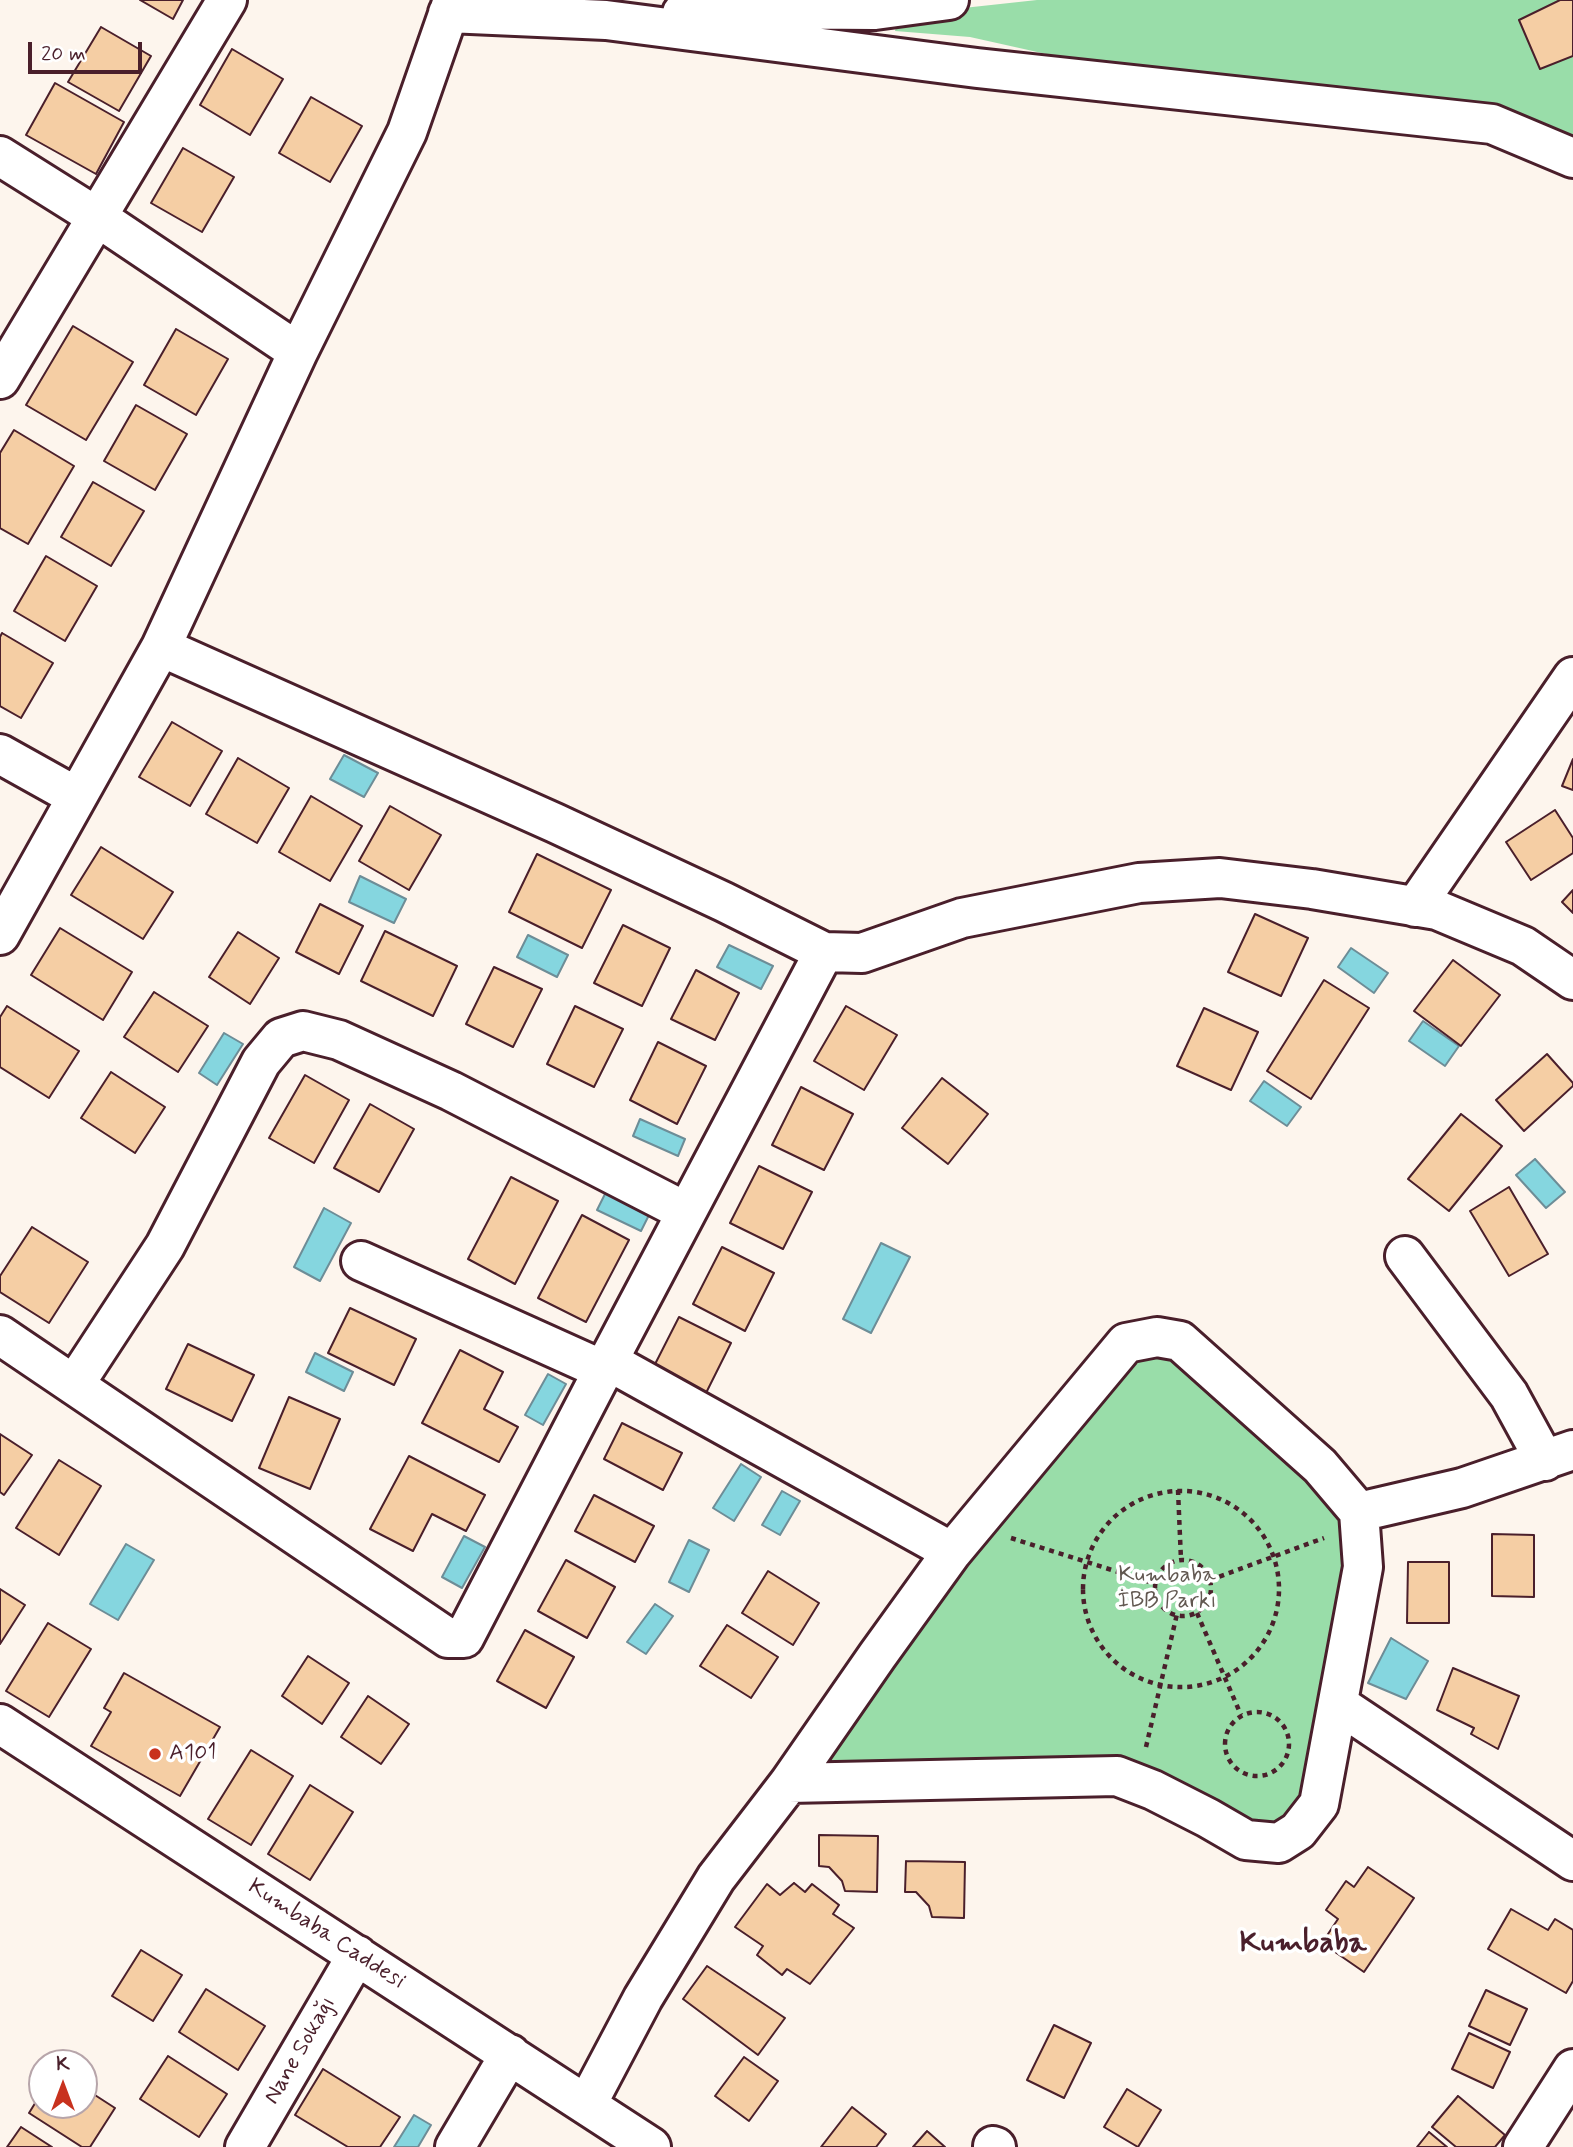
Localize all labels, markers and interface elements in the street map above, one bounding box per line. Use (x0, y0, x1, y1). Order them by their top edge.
scale bar (32, 28, 145, 72)
text: 20 m (41, 40, 86, 68)
park label: Kumbaba İBB Parkı (1118, 1562, 1216, 1616)
place label: A101 (169, 1740, 216, 1768)
marker: A101 (147, 1746, 163, 1762)
street label: Kumbaba Caddesi (242, 1874, 410, 1996)
district label: Kumbaba (1239, 1927, 1367, 1963)
street label: Nane Sokağı (259, 1992, 343, 2110)
north arrow (28, 2049, 98, 2119)
text: K (56, 2052, 70, 2077)

